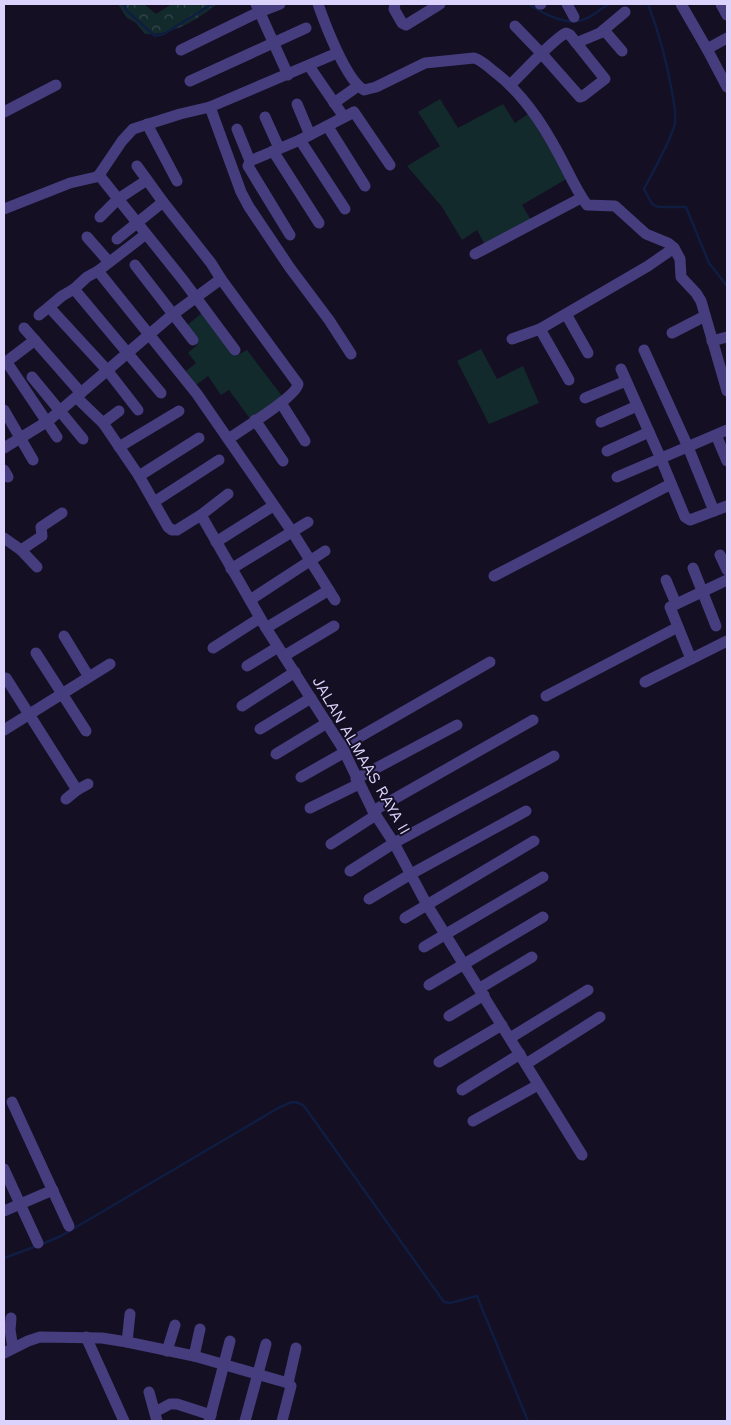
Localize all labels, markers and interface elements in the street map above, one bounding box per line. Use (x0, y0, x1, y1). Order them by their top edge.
street label: JALAN ALMAAS RAYA II (308, 673, 415, 838)

